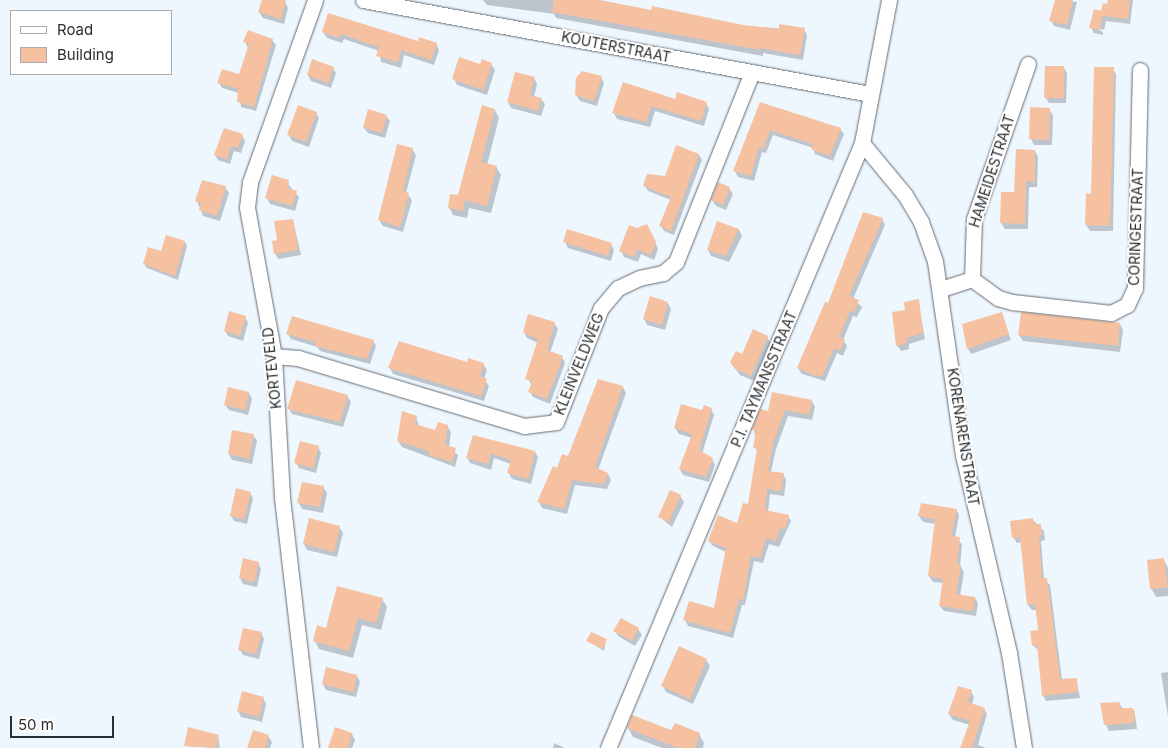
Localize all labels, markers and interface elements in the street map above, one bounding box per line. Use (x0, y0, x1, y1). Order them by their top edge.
legend (10, 10, 172, 75)
text: Road (57, 20, 93, 39)
street label: KOUTERSTRAAT (560, 28, 672, 66)
text: Building (57, 45, 114, 64)
street label: HAMEIDESTRAAT (966, 112, 1018, 230)
street label: CORINGESTRAAT (1126, 168, 1146, 286)
street label: P.I. TAYMANSSTRAAT (728, 308, 800, 450)
street label: KLEINVELDWEG (551, 310, 607, 418)
street label: KORTEVELD (259, 326, 285, 410)
street label: KORENARENSTRAAT (944, 367, 982, 507)
scale bar (12, 706, 116, 738)
text: 50 m (18, 715, 54, 734)

